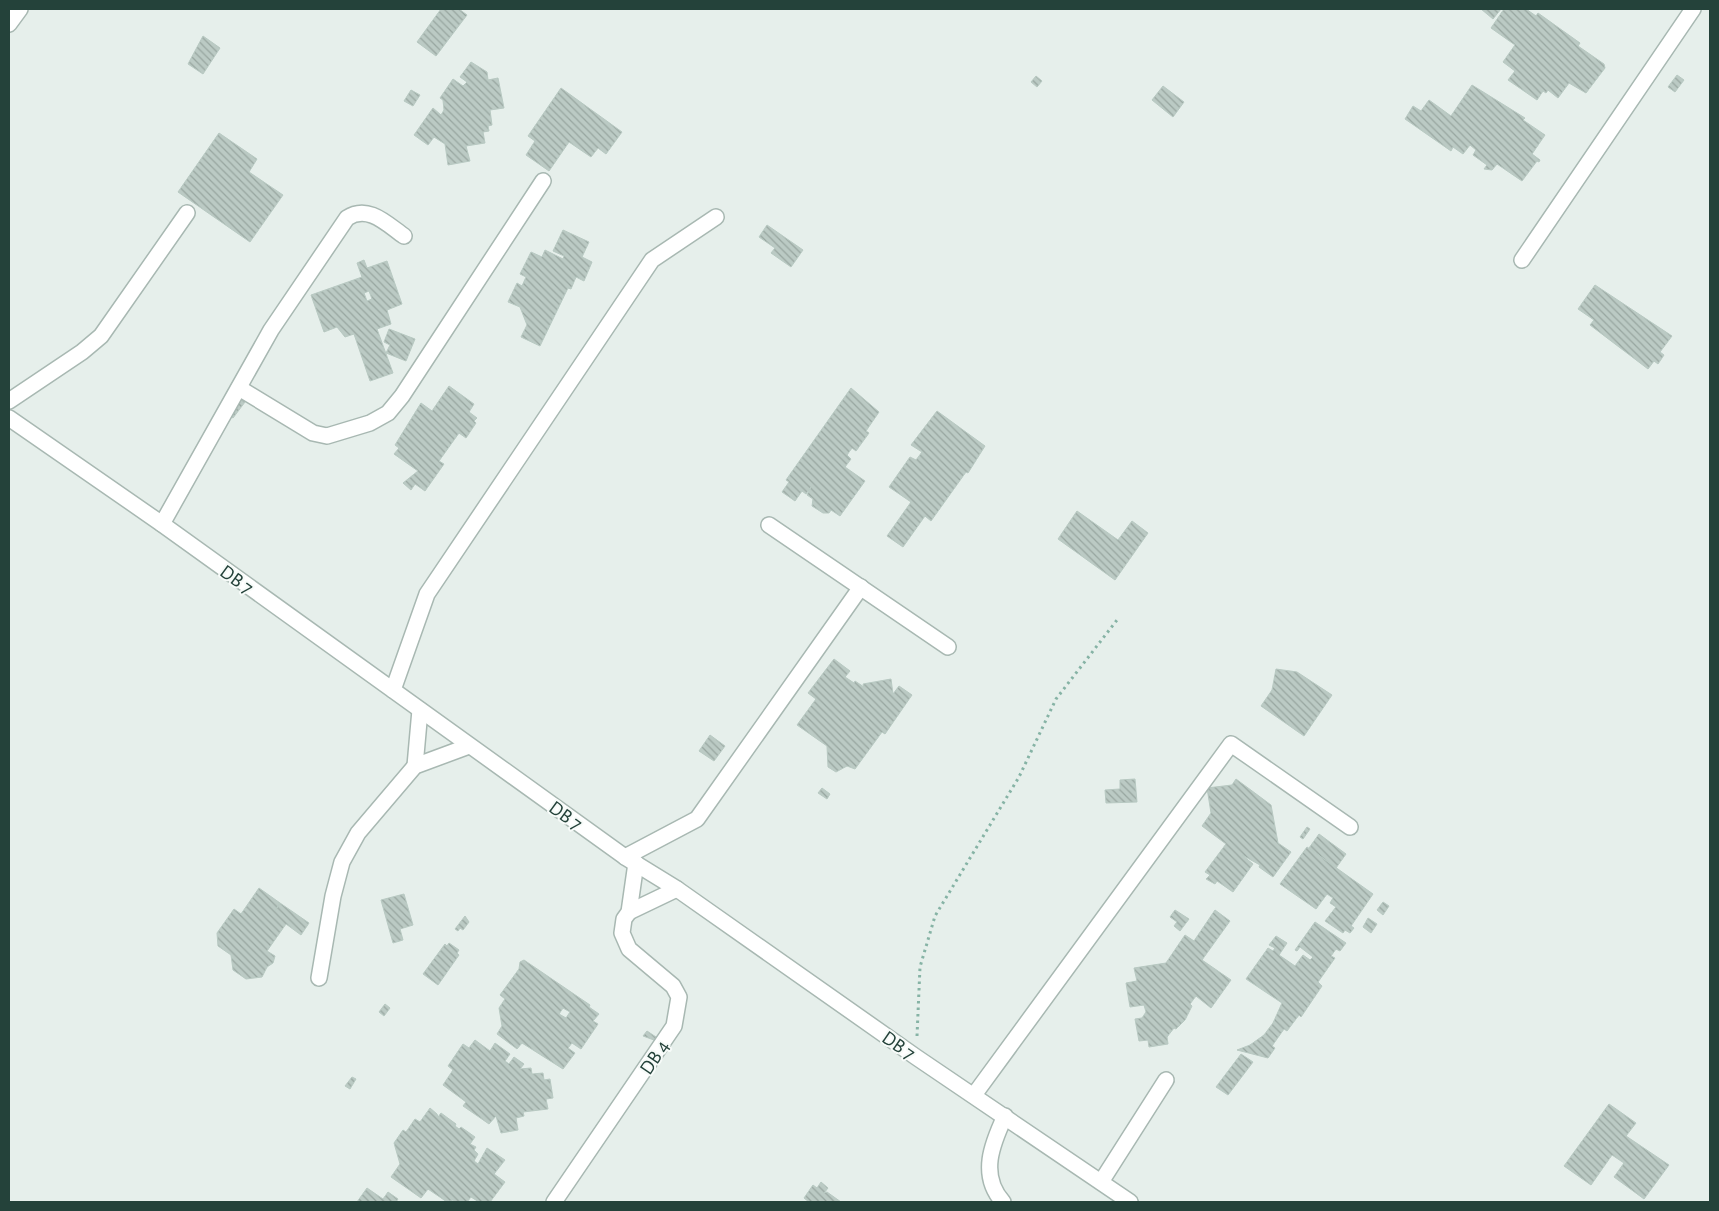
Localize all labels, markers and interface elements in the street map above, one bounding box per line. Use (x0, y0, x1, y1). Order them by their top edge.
street label: DB 7 (216, 561, 257, 598)
street label: DB 7 (545, 797, 586, 834)
street label: DB 7 (878, 1028, 919, 1064)
street label: DB 4 (636, 1037, 673, 1078)

